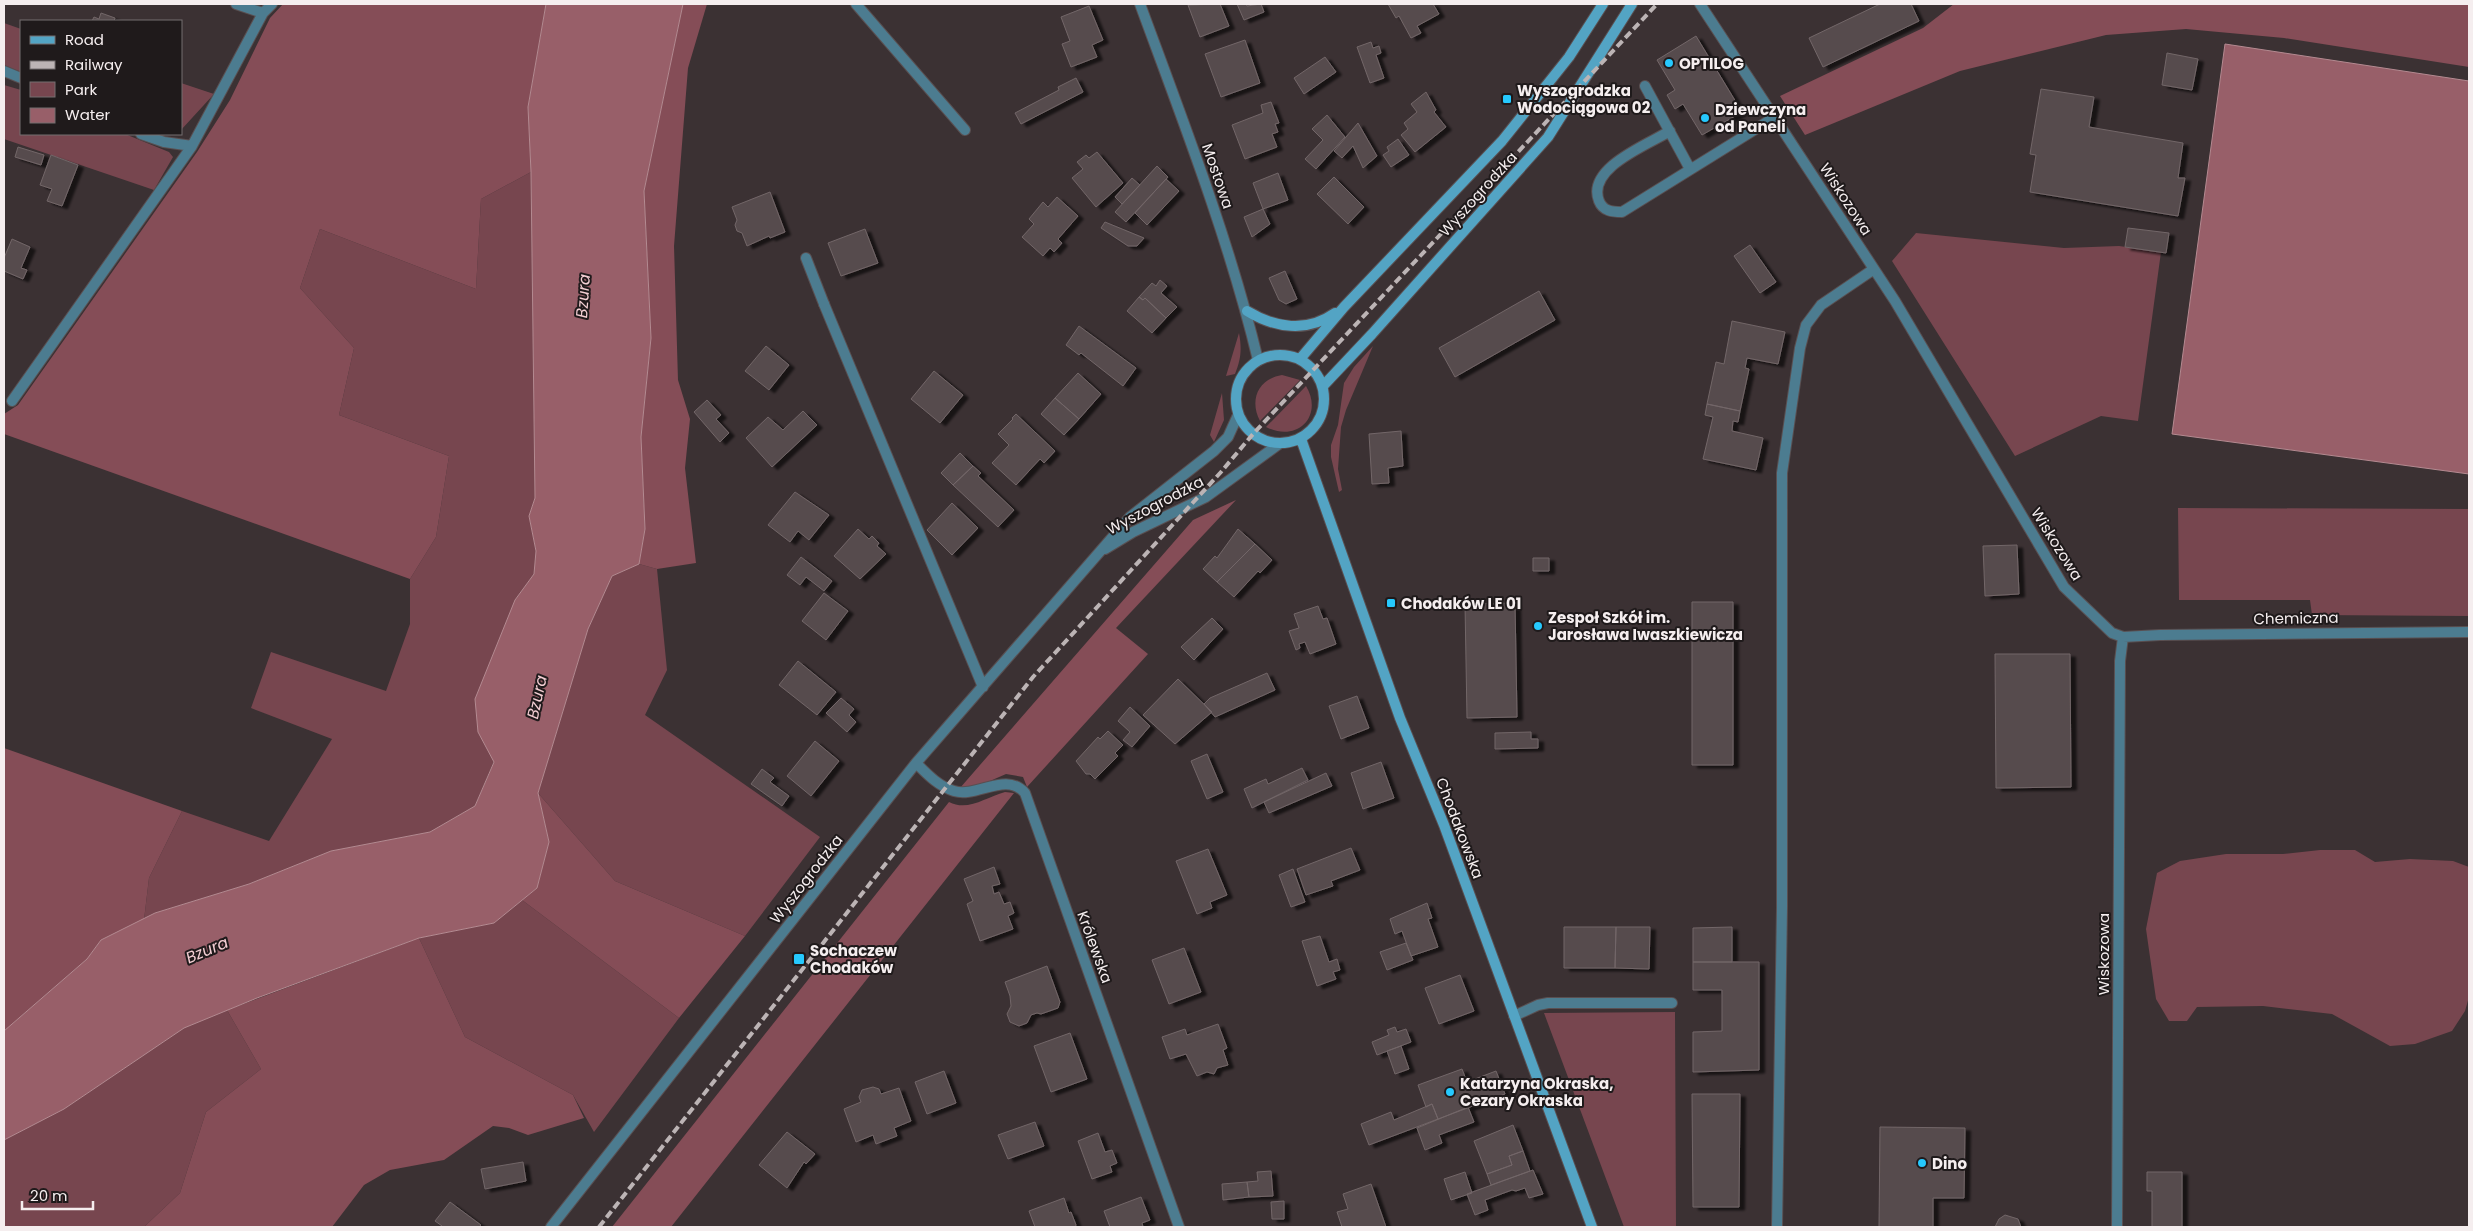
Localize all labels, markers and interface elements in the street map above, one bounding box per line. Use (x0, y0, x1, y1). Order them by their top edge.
legend (20, 20, 182, 135)
text: Road (65, 29, 104, 50)
place label: OPTILOG (1679, 53, 1744, 74)
text: Railway (65, 54, 123, 75)
marker: OPTILOG (1663, 57, 1675, 69)
text: Park (65, 79, 97, 100)
place label: Wyszogrodzka Wodociągowa 02 (1517, 80, 1651, 118)
marker: Wyszogrodzka Wodociągowa 02 (1501, 93, 1513, 105)
place label: Dziewczyna od Paneli (1715, 99, 1806, 137)
text: Water (65, 104, 111, 125)
marker: Dziewczyna od Paneli (1699, 112, 1711, 124)
street label: Mostowa (1197, 141, 1239, 211)
street label: Wyszogrodzka (1434, 147, 1522, 241)
street label: Wiskozowa (1815, 159, 1877, 239)
water label: Bzura (570, 273, 596, 319)
street label: Wyszogrodzka (1103, 470, 1207, 540)
street label: Wiskozowa (2026, 504, 2088, 584)
place label: Chodaków LE 01 (1401, 593, 1521, 614)
marker: Chodaków LE 01 (1385, 597, 1397, 609)
place label: Zespoł Szkół im. Jarosława Iwaszkiewicza (1548, 607, 1743, 645)
street label: Chemiczna (2253, 607, 2339, 629)
marker: Zespoł Szkół im. Jarosława Iwaszkiewicza (1532, 620, 1544, 632)
water label: Bzura (521, 673, 553, 721)
street label: Chodakowska (1431, 775, 1489, 881)
street label: Wyszogrodzka (765, 830, 847, 928)
street label: Królewska (1072, 908, 1118, 986)
street label: Wiskozowa (2093, 913, 2114, 995)
water label: Bzura (182, 931, 232, 969)
place label: Sochaczew Chodaków (810, 940, 897, 978)
marker: Sochaczew Chodaków (792, 952, 806, 966)
place label: Katarzyna Okraska, Cezary Okraska (1460, 1073, 1614, 1111)
marker: Katarzyna Okraska, Cezary Okraska (1444, 1086, 1456, 1098)
place label: Dino (1932, 1153, 1967, 1174)
marker: Dino (1916, 1157, 1928, 1169)
scale bar (22, 1178, 94, 1210)
text: 20 m (30, 1185, 68, 1206)

